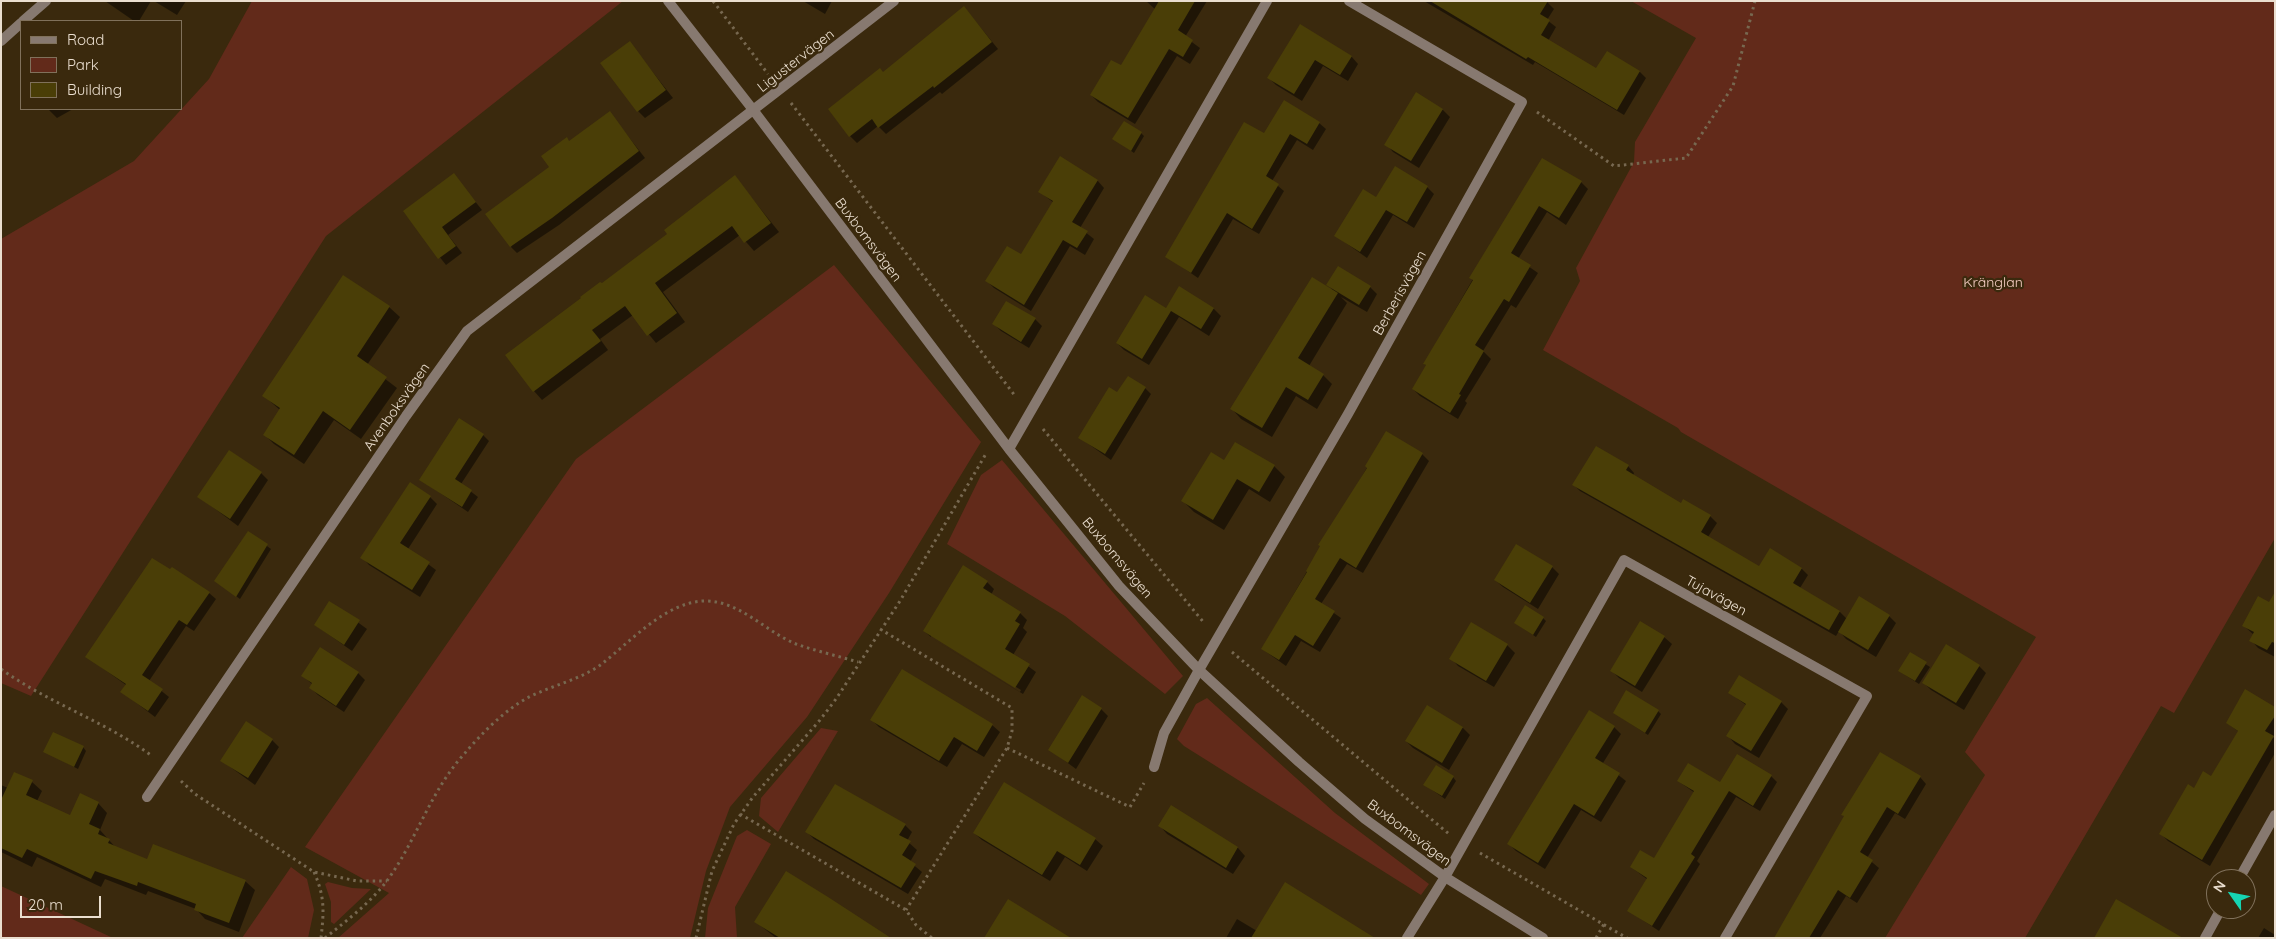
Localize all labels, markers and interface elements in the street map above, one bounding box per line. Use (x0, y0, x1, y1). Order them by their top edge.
legend (20, 20, 182, 110)
street label: Ligustervägen (754, 26, 838, 96)
text: Road (67, 30, 104, 49)
text: Park (67, 55, 99, 74)
text: Building (67, 80, 122, 99)
street label: Buxbomsvägen (831, 195, 905, 285)
street label: Berberisvägen (1370, 248, 1430, 338)
park label: Kränglan (1963, 275, 2023, 291)
street label: Avenboksvägen (361, 360, 433, 454)
street label: Buxbomsvägen (1078, 514, 1156, 602)
street label: Tujavägen (1683, 572, 1749, 620)
street label: Buxbomsvägen (1364, 796, 1454, 870)
north arrow (2206, 869, 2256, 919)
text: N (2209, 877, 2230, 896)
scale bar (22, 886, 104, 918)
text: 20 m (28, 895, 63, 914)

